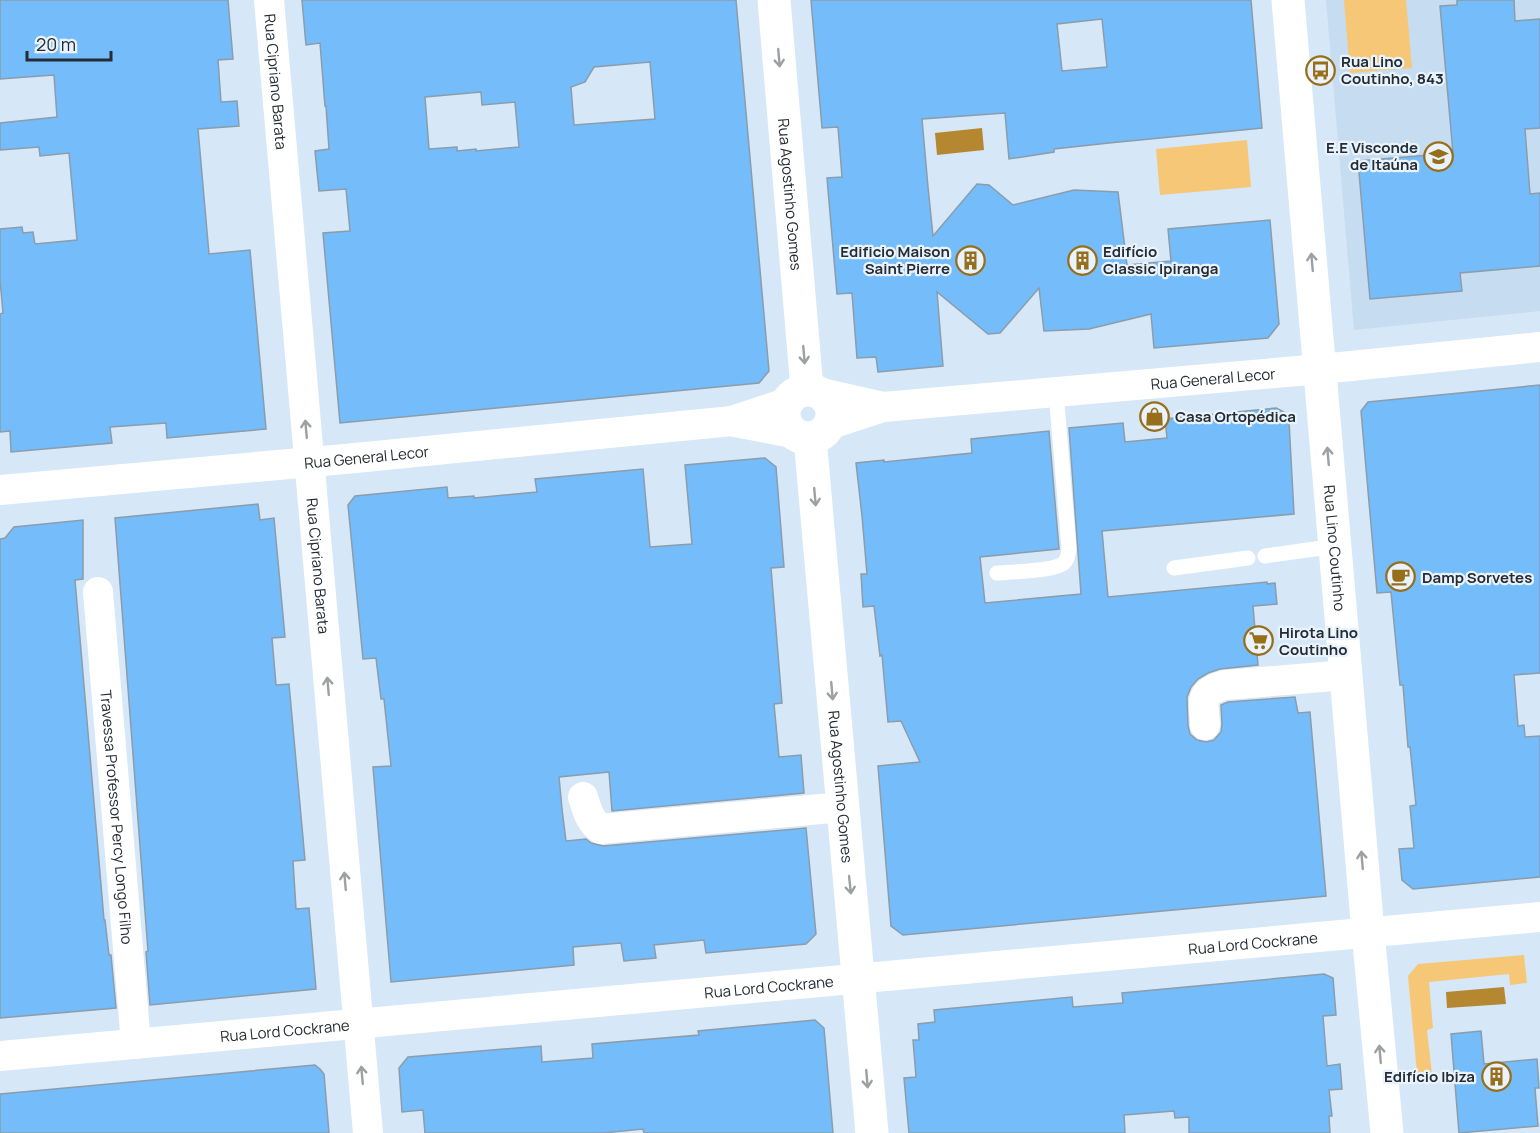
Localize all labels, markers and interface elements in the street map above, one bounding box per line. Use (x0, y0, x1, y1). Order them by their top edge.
street label: Rua Cipriano Barata (260, 13, 293, 150)
scale bar (27, 24, 111, 62)
text: 20 m (36, 32, 76, 56)
one-way arrow (773, 48, 784, 68)
place label: Rua Lino Coutinho, 843 (1341, 51, 1444, 89)
bus stop icon: Rua Lino Coutinho, 843 (1304, 54, 1336, 86)
street label: Rua Agostinho Gomes (774, 117, 807, 271)
place label: E.E Visconde de Itaúna (1326, 137, 1418, 175)
school or university icon: E.E Visconde de Itaúna (1423, 140, 1455, 172)
place label: Edificio Maison Saint Pierre (840, 241, 950, 279)
place label: Edifício Classic Ipiranga (1103, 241, 1218, 279)
building icon: Edificio Maison Saint Pierre (955, 244, 987, 276)
building icon: Edifício Classic Ipiranga (1066, 244, 1098, 276)
one-way arrow (1306, 252, 1317, 272)
one-way arrow (798, 345, 809, 365)
street label: Rua General Lecor (1150, 362, 1277, 394)
shop icon: Casa Ortopédica (1138, 400, 1170, 432)
place label: Casa Ortopédica (1175, 406, 1296, 427)
one-way arrow (300, 420, 311, 440)
street label: Rua General Lecor (303, 440, 430, 473)
one-way arrow (1323, 447, 1334, 467)
street label: Rua Lino Coutinho (1319, 484, 1351, 612)
one-way arrow (810, 486, 821, 506)
street label: Rua Cipriano Barata (302, 497, 335, 635)
cafe icon: Damp Sorvetes (1385, 561, 1417, 593)
place label: Damp Sorvetes (1422, 567, 1532, 588)
place label: Hirota Lino Coutinho (1279, 622, 1358, 660)
supermarket icon: Hirota Lino Coutinho (1242, 625, 1274, 657)
one-way arrow (322, 677, 333, 697)
one-way arrow (827, 680, 838, 700)
street label: Travessa Professor Percy Longo Filho (96, 689, 138, 945)
street label: Rua Agostinho Gomes (824, 710, 858, 864)
one-way arrow (1356, 850, 1367, 870)
one-way arrow (339, 871, 350, 891)
one-way arrow (845, 875, 856, 894)
street label: Rua Lord Cockrane (1187, 927, 1319, 959)
street label: Rua Lord Cockrane (703, 970, 835, 1003)
street label: Rua Lord Cockrane (219, 1014, 351, 1047)
one-way arrow (1374, 1044, 1385, 1064)
building icon: Edifício Ibiza (1480, 1060, 1512, 1092)
one-way arrow (356, 1065, 367, 1085)
place label: Edifício Ibiza (1384, 1066, 1475, 1087)
one-way arrow (862, 1069, 873, 1089)

